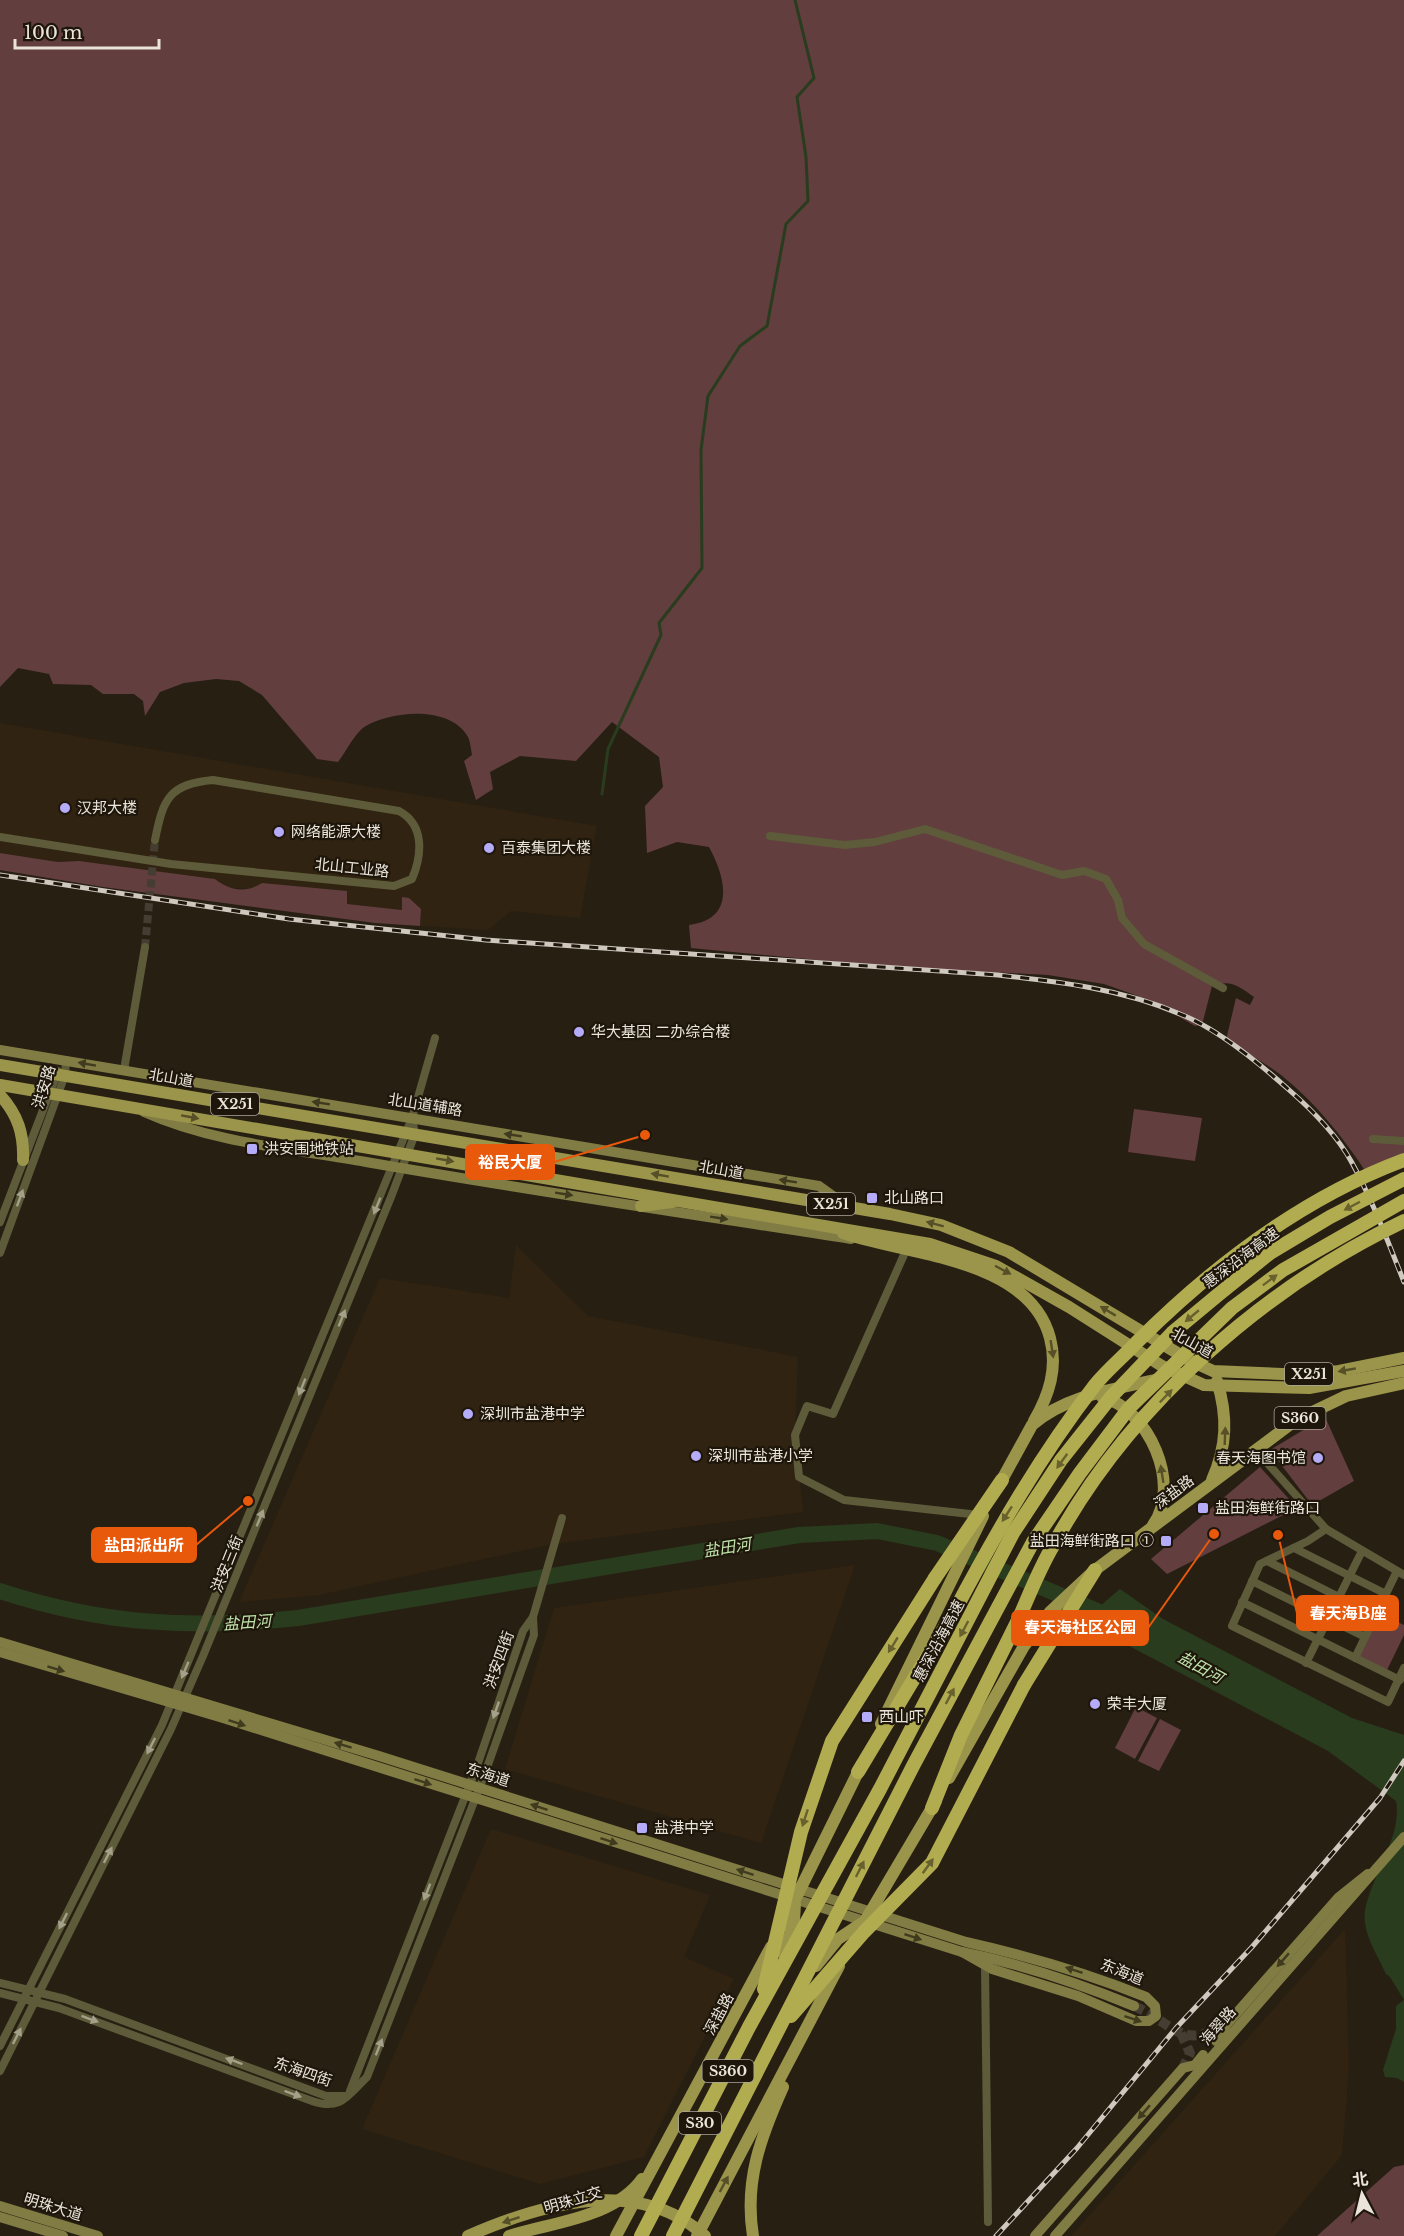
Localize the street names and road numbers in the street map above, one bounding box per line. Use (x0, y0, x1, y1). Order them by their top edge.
street label: 北山工业路 (314, 854, 390, 881)
street label: 洪安路 (28, 1063, 59, 1111)
street label: 北山道 (147, 1064, 195, 1091)
street label: 北山道辅路 (387, 1089, 464, 1120)
road number: X251 (211, 1093, 259, 1115)
street label: 北山道 (697, 1156, 745, 1183)
road number: X251 (807, 1193, 855, 1215)
street label: 惠深沿海高速 (1199, 1223, 1282, 1292)
street label: 北山道 (1168, 1323, 1217, 1362)
road number: X251 (1285, 1363, 1333, 1385)
road number: S360 (1274, 1407, 1326, 1429)
street label: 深盐路 (1150, 1470, 1197, 1513)
street label: 洪安三街 (206, 1532, 247, 1595)
street label: 惠深沿海高速 (909, 1597, 968, 1685)
street label: 洪安四街 (479, 1628, 518, 1691)
street label: 东海道 (464, 1759, 512, 1791)
street label: 东海道 (1098, 1954, 1147, 1989)
street label: 深盐路 (700, 1989, 738, 2038)
street label: 海翠路 (1196, 2002, 1240, 2049)
street label: 东海四街 (272, 2053, 335, 2090)
road number: S360 (702, 2060, 754, 2082)
road number: S30 (679, 2112, 721, 2134)
street label: 明珠立交 (541, 2182, 604, 2217)
street label: 明珠大道 (22, 2189, 85, 2224)

